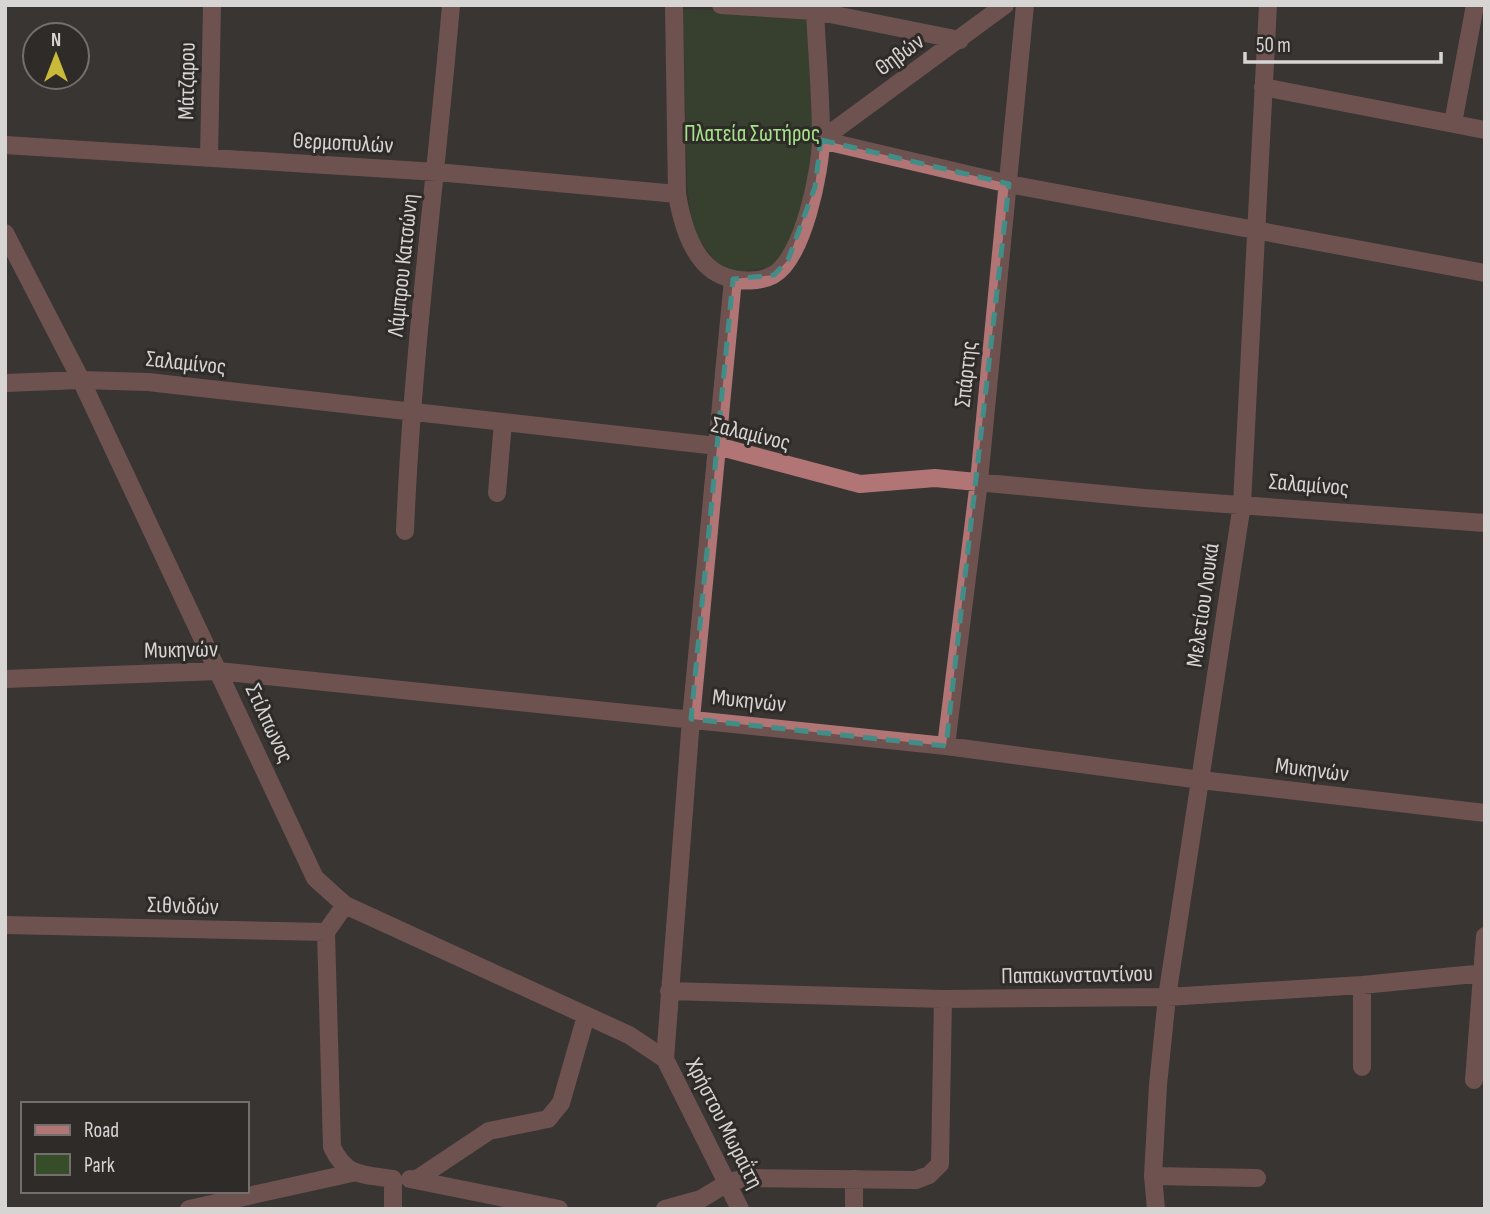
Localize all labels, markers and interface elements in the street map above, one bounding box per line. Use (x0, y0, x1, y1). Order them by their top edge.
north arrow (21, 21, 91, 91)
scale bar (1245, 21, 1441, 65)
street label: Θηβών (870, 28, 930, 82)
text: N (51, 29, 61, 52)
text: 50 m (1256, 33, 1291, 58)
street label: Μάτζαρου (172, 42, 202, 120)
park label: Πλατεία Σωτήρος (684, 120, 820, 148)
street label: Θερμοπυλών (292, 126, 394, 160)
street label: Λάμπρου Κατσώνη (381, 192, 424, 339)
street label: Σπάρτης (949, 340, 983, 409)
street label: Σαλαμίνος (144, 345, 227, 381)
street label: Σαλαμίνος (708, 411, 793, 457)
street label: Σαλαμίνος (1268, 468, 1350, 502)
street label: Μελετίου Λουκά (1180, 541, 1226, 669)
street label: Μυκηνών (144, 635, 218, 665)
street label: Στίλπωνος (239, 679, 300, 767)
street label: Μυκηνών (711, 683, 787, 719)
street label: Μυκηνών (1274, 752, 1350, 788)
street label: Σιθνιδών (147, 891, 219, 921)
street label: Παπακωνσταντίνου (1001, 960, 1153, 990)
street label: Χρήστου Μωραΐτη (679, 1053, 769, 1193)
legend (21, 1102, 248, 1193)
text: Road (84, 1118, 119, 1143)
text: Park (84, 1153, 115, 1178)

